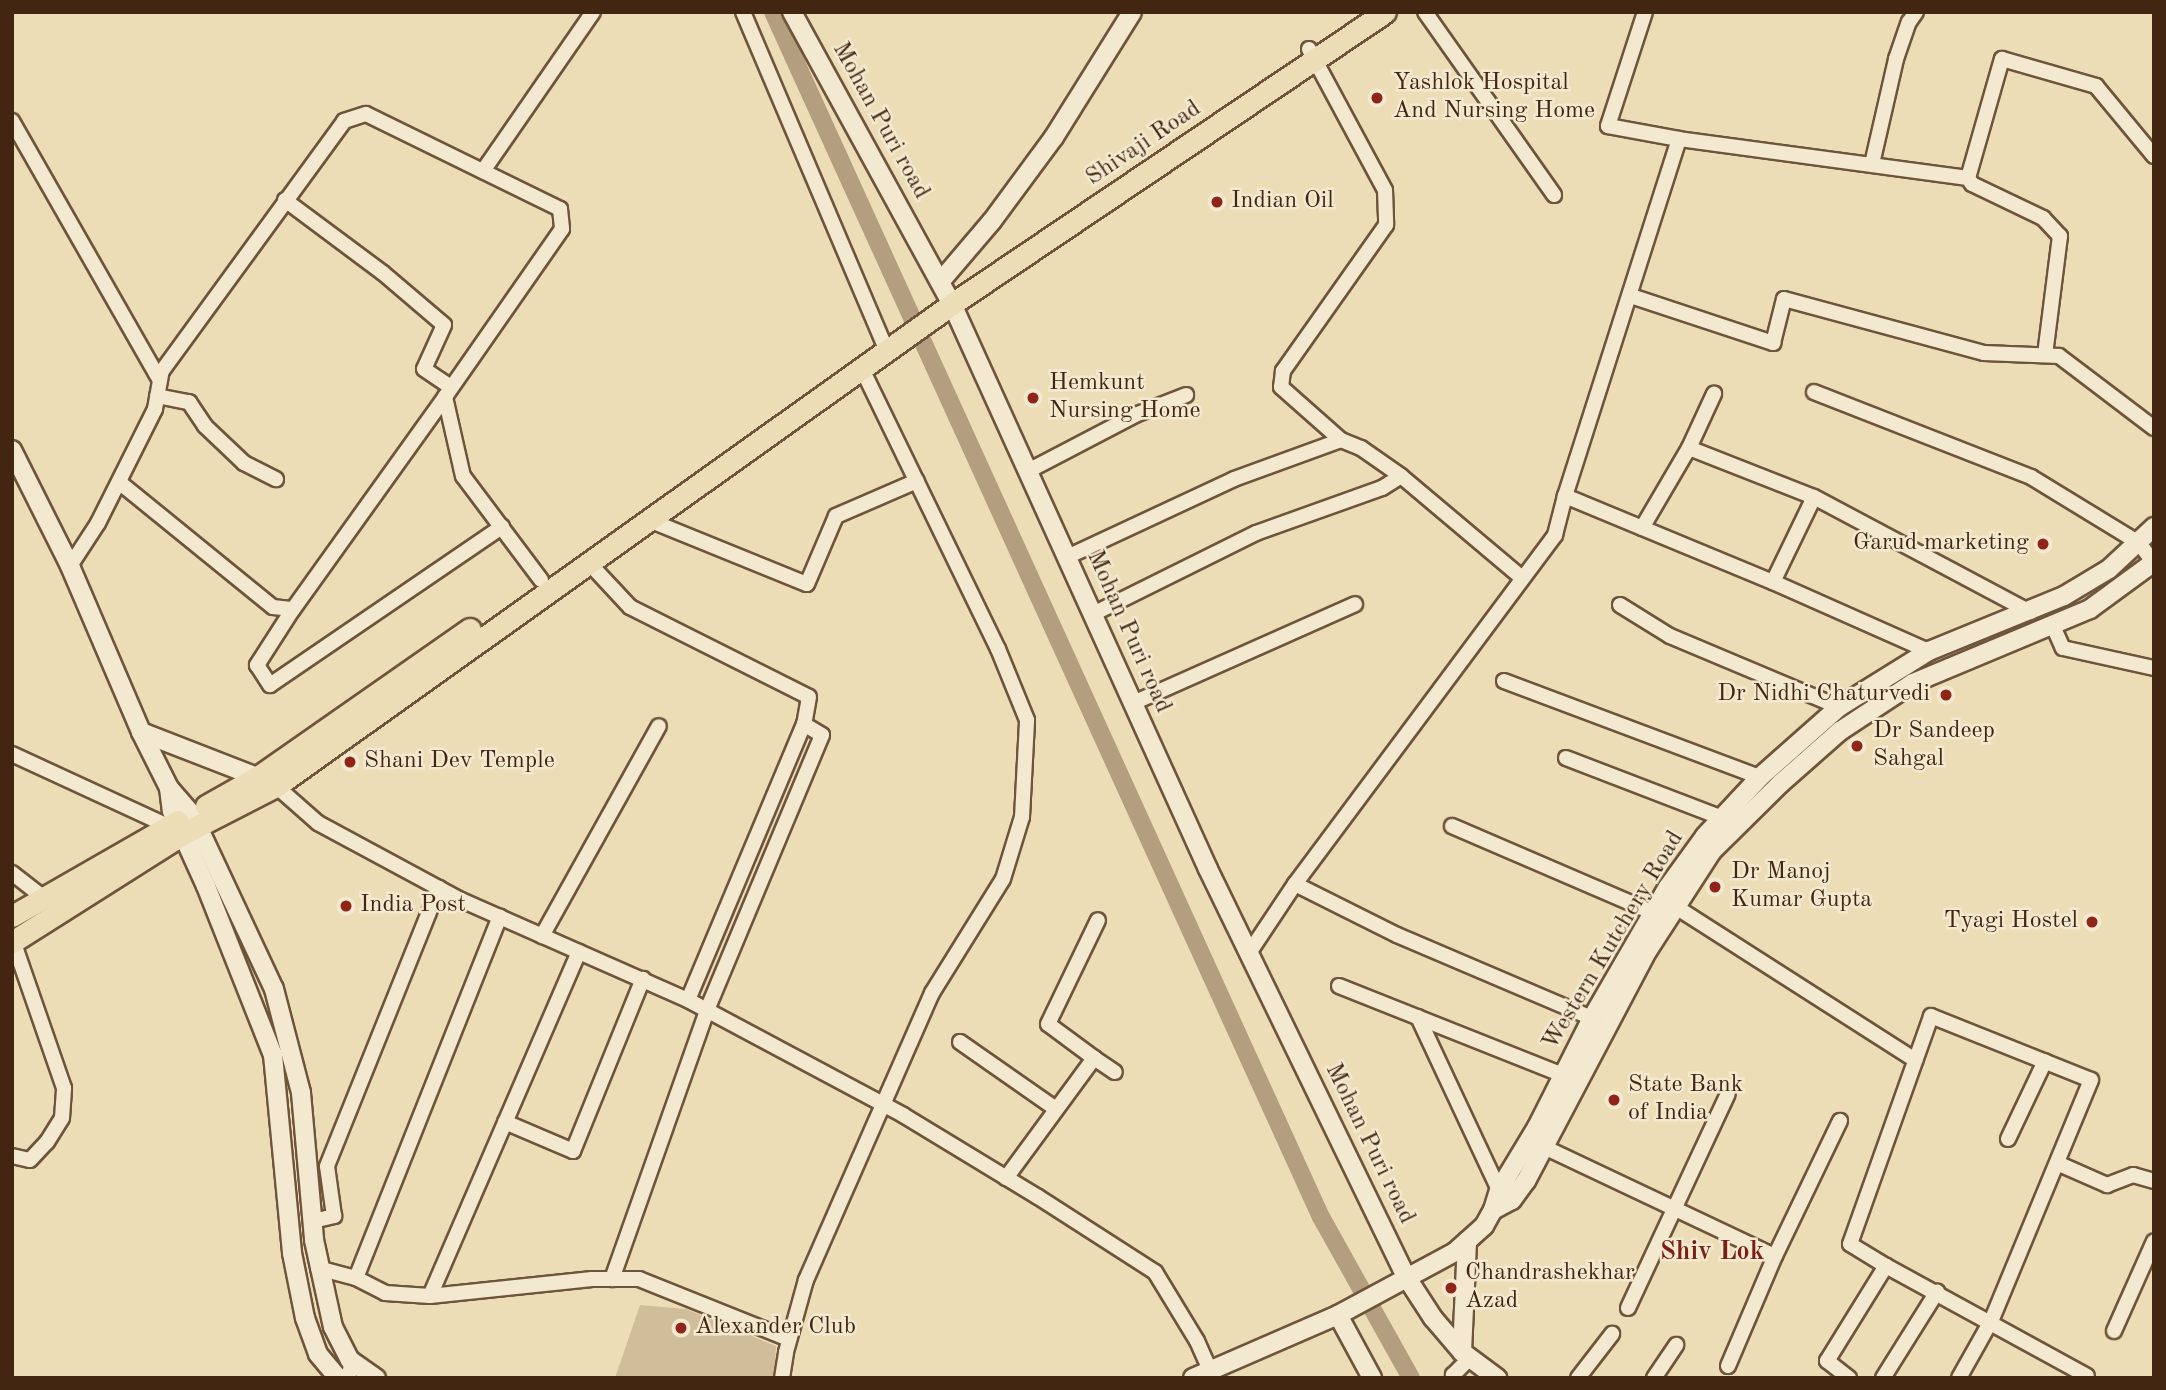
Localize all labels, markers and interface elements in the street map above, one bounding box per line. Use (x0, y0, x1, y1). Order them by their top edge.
street label: Mohan Puri road (825, 38, 935, 204)
place label: Yashlok Hospital And Nursing Home (1393, 70, 1595, 126)
marker: Yashlok Hospital And Nursing Home (1367, 88, 1387, 108)
street label: Shivaji Road (1081, 95, 1207, 193)
place label: Indian Oil (1231, 188, 1334, 216)
marker: Indian Oil (1209, 194, 1225, 210)
place label: Hemkunt Nursing Home (1049, 370, 1201, 426)
marker: Hemkunt Nursing Home (1023, 388, 1043, 408)
place label: Garud marketing (1853, 530, 2029, 558)
marker: Garud marketing (2035, 536, 2051, 552)
street label: Mohan Puri road (1079, 546, 1177, 718)
place label: Dr Nidhi Chaturvedi (1717, 681, 1930, 709)
marker: Dr Nidhi Chaturvedi (1936, 685, 1956, 705)
place label: Dr Sandeep Sahgal (1873, 718, 1995, 774)
marker: Dr Sandeep Sahgal (1847, 736, 1867, 756)
place label: Shani Dev Temple (364, 748, 555, 776)
marker: Shani Dev Temple (342, 754, 358, 770)
street label: Western Kutchery Road (1537, 826, 1691, 1056)
place label: Dr Manoj Kumar Gupta (1731, 859, 1872, 915)
marker: Dr Manoj Kumar Gupta (1705, 877, 1725, 897)
place label: India Post (360, 892, 466, 920)
marker: India Post (338, 898, 354, 914)
place label: Tyagi Hostel (1944, 908, 2078, 936)
marker: Tyagi Hostel (2084, 914, 2100, 930)
street label: Mohan Puri road (1318, 1059, 1420, 1229)
place label: State Bank of India (1628, 1072, 1743, 1128)
marker: State Bank of India (1606, 1092, 1622, 1108)
district label: Shiv Lok (1660, 1237, 1764, 1269)
place label: Chandrashekhar Azad (1465, 1260, 1635, 1316)
marker: Chandrashekhar Azad (1443, 1280, 1459, 1296)
place label: Alexander Club (695, 1314, 856, 1342)
marker: Alexander Club (673, 1320, 689, 1336)

